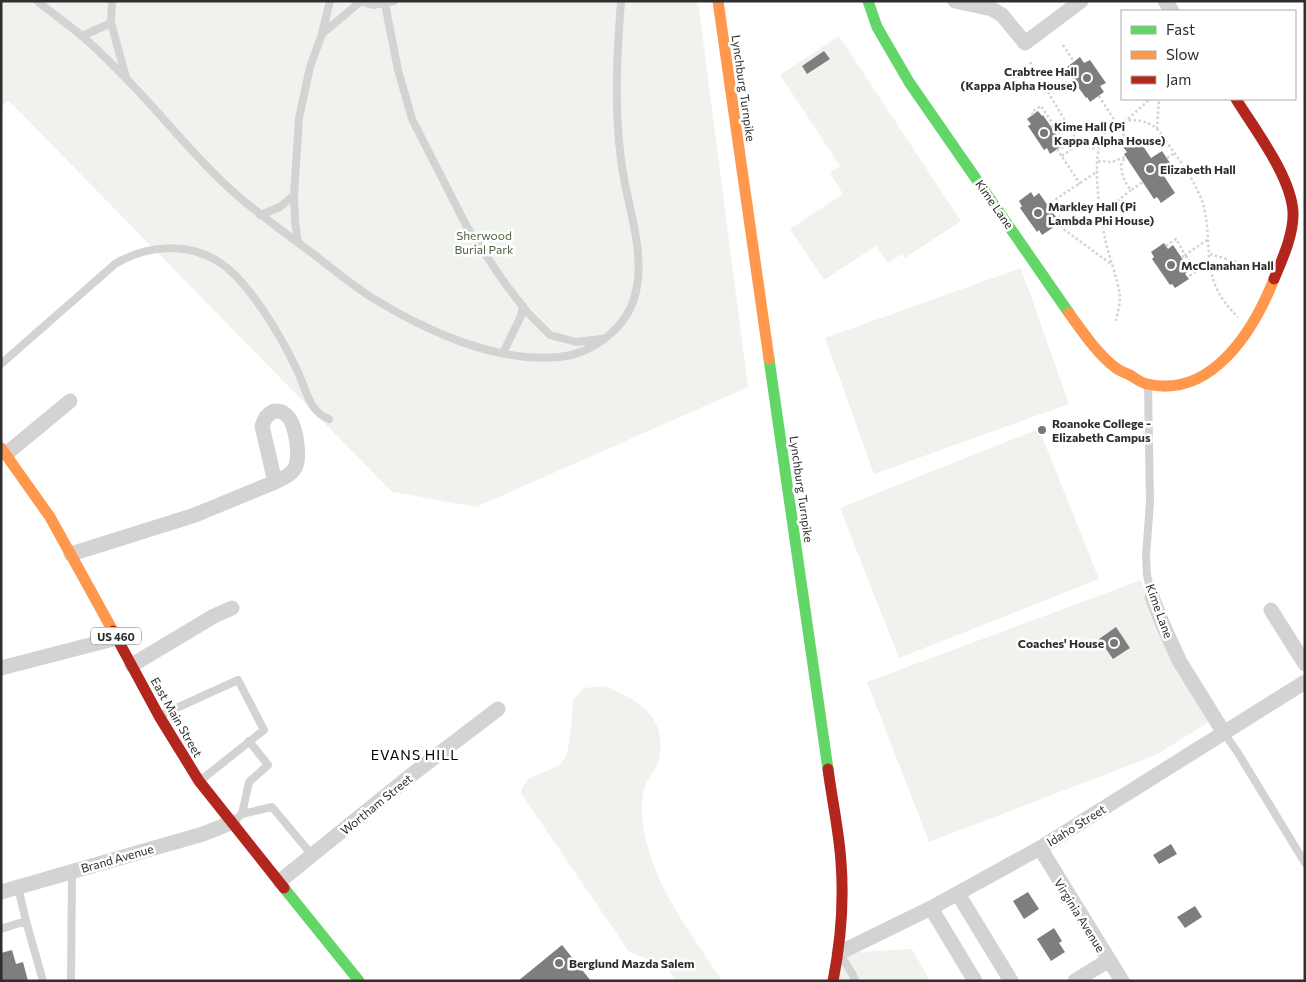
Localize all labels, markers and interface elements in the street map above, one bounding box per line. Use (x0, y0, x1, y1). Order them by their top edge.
legend (1121, 10, 1296, 100)
text: Fast (1166, 20, 1195, 38)
street label: Lynchburg Turnpike (730, 34, 758, 142)
text: Slow (1166, 45, 1199, 63)
place label: Crabtree Hall (Kappa Alpha House) (961, 64, 1077, 92)
text: Jam (1166, 70, 1191, 88)
marker: Crabtree Hall (Kappa Alpha House) (1081, 72, 1093, 84)
place label: Kime Hall (Pi Kappa Alpha House) (1054, 119, 1166, 147)
marker: Kime Hall (Pi Kappa Alpha House) (1038, 127, 1050, 139)
place label: Elizabeth Hall (1160, 162, 1236, 176)
marker: Elizabeth Hall (1144, 163, 1156, 175)
street label: Kime Lane (973, 177, 1017, 231)
place label: Markley Hall (Pi Lambda Phi House) (1048, 199, 1154, 227)
marker: Markley Hall (Pi Lambda Phi House) (1032, 207, 1044, 219)
park label: Sherwood Burial Park (454, 228, 514, 256)
place label: McClanahan Hall (1181, 258, 1274, 272)
marker: McClanahan Hall (1165, 259, 1177, 271)
place label: Roanoke College - Elizabeth Campus (1052, 416, 1151, 444)
marker: Roanoke College - Elizabeth Campus (1036, 424, 1048, 436)
street label: Lynchburg Turnpike (788, 435, 816, 543)
street label: Kime Lane (1144, 582, 1176, 640)
road number: US 460 (91, 628, 141, 644)
place label: Coaches' House (1018, 636, 1104, 650)
marker: Coaches' House (1108, 637, 1120, 649)
street label: East Main Street (148, 675, 206, 759)
district label: EVANS HILL (371, 746, 459, 763)
street label: Wortham Street (337, 771, 415, 837)
street label: Idaho Street (1044, 801, 1108, 849)
street label: Brand Avenue (79, 841, 155, 875)
street label: Virginia Avenue (1052, 876, 1108, 954)
place label: Berglund Mazda Salem (569, 956, 694, 970)
marker: Berglund Mazda Salem (553, 957, 565, 969)

